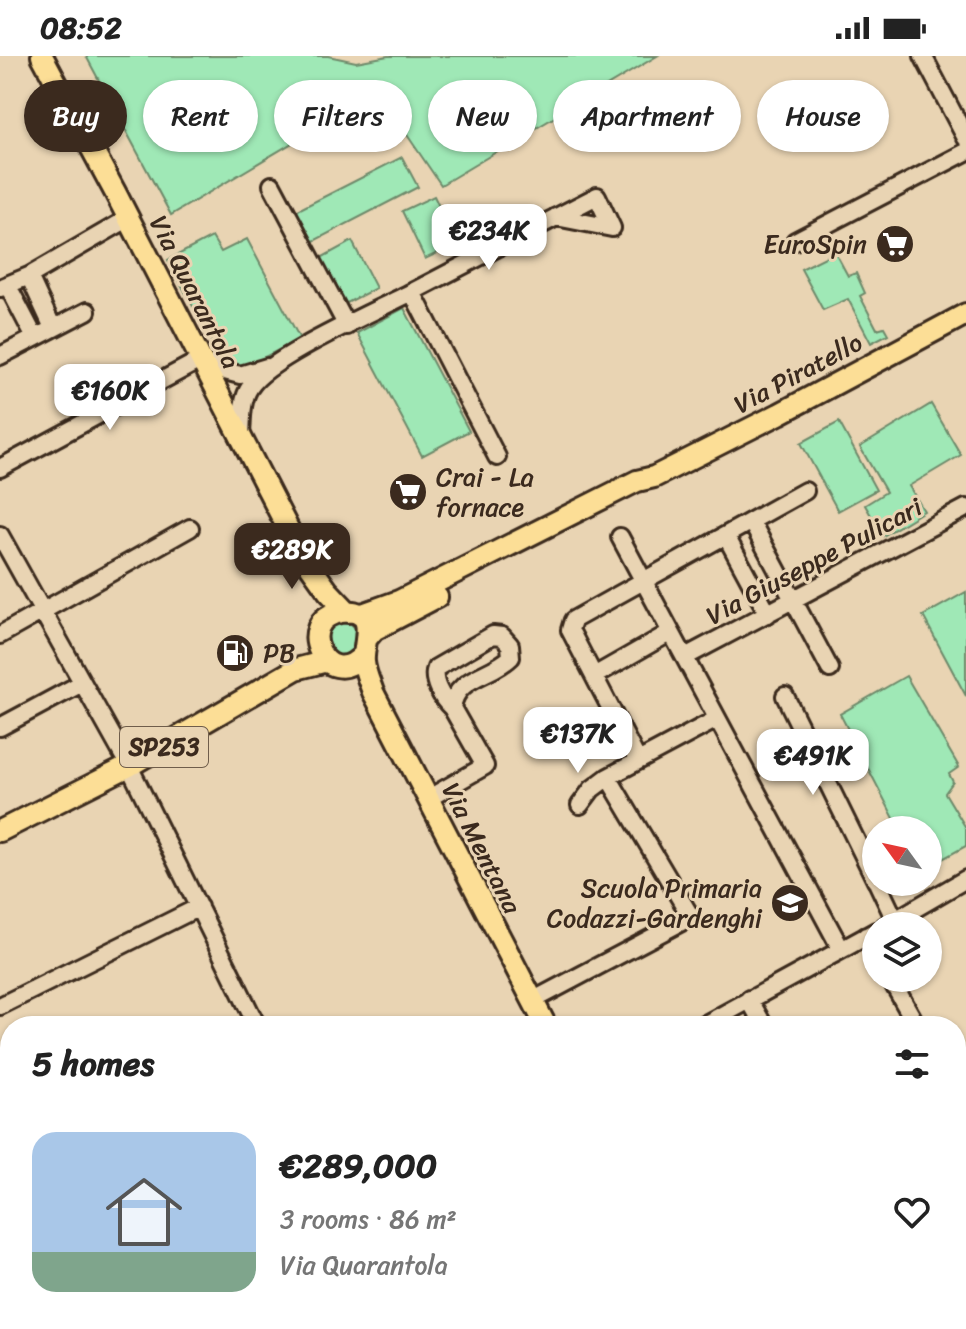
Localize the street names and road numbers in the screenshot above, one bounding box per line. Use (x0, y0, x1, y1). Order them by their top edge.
street label: Via Quarantola (136, 207, 254, 377)
street label: Via Piratello (725, 320, 871, 426)
street label: Via Giuseppe Pulicari (697, 484, 931, 638)
road number: SP253 (120, 727, 208, 767)
street label: Via Mentana (429, 774, 535, 923)

